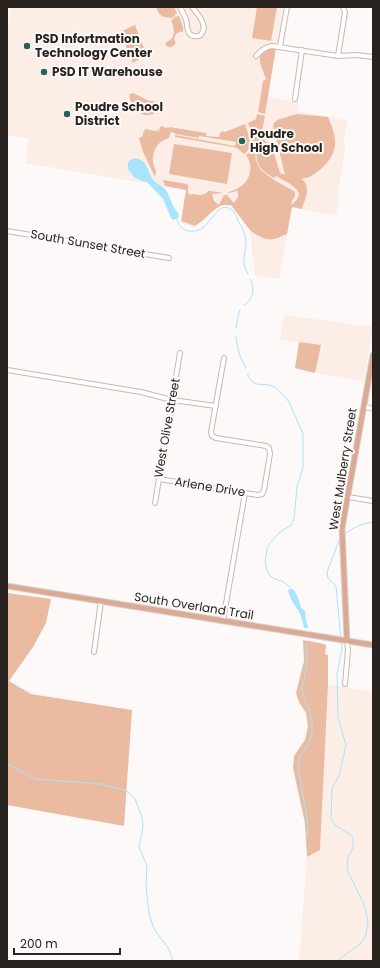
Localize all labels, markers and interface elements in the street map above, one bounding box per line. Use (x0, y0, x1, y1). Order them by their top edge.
place label: PSD Infortmation Technology Center (35, 30, 152, 61)
marker: PSD Infortmation Technology Center (22, 41, 32, 51)
place label: PSD IT Warehouse (52, 63, 163, 80)
marker: PSD IT Warehouse (39, 67, 49, 77)
place label: Poudre School District (75, 98, 163, 129)
marker: Poudre School District (62, 109, 72, 119)
place label: Poudre High School (250, 125, 323, 156)
marker: Poudre High School (237, 136, 247, 146)
street label: South Sunset Street (29, 225, 147, 262)
street label: West Olive Street (149, 377, 184, 479)
street label: West Mulberry Street (324, 407, 361, 531)
street label: Arlene Drive (174, 473, 247, 500)
street label: South Overland Trail (133, 588, 255, 623)
scale bar (14, 930, 120, 956)
text: 200 m (20, 935, 58, 952)

